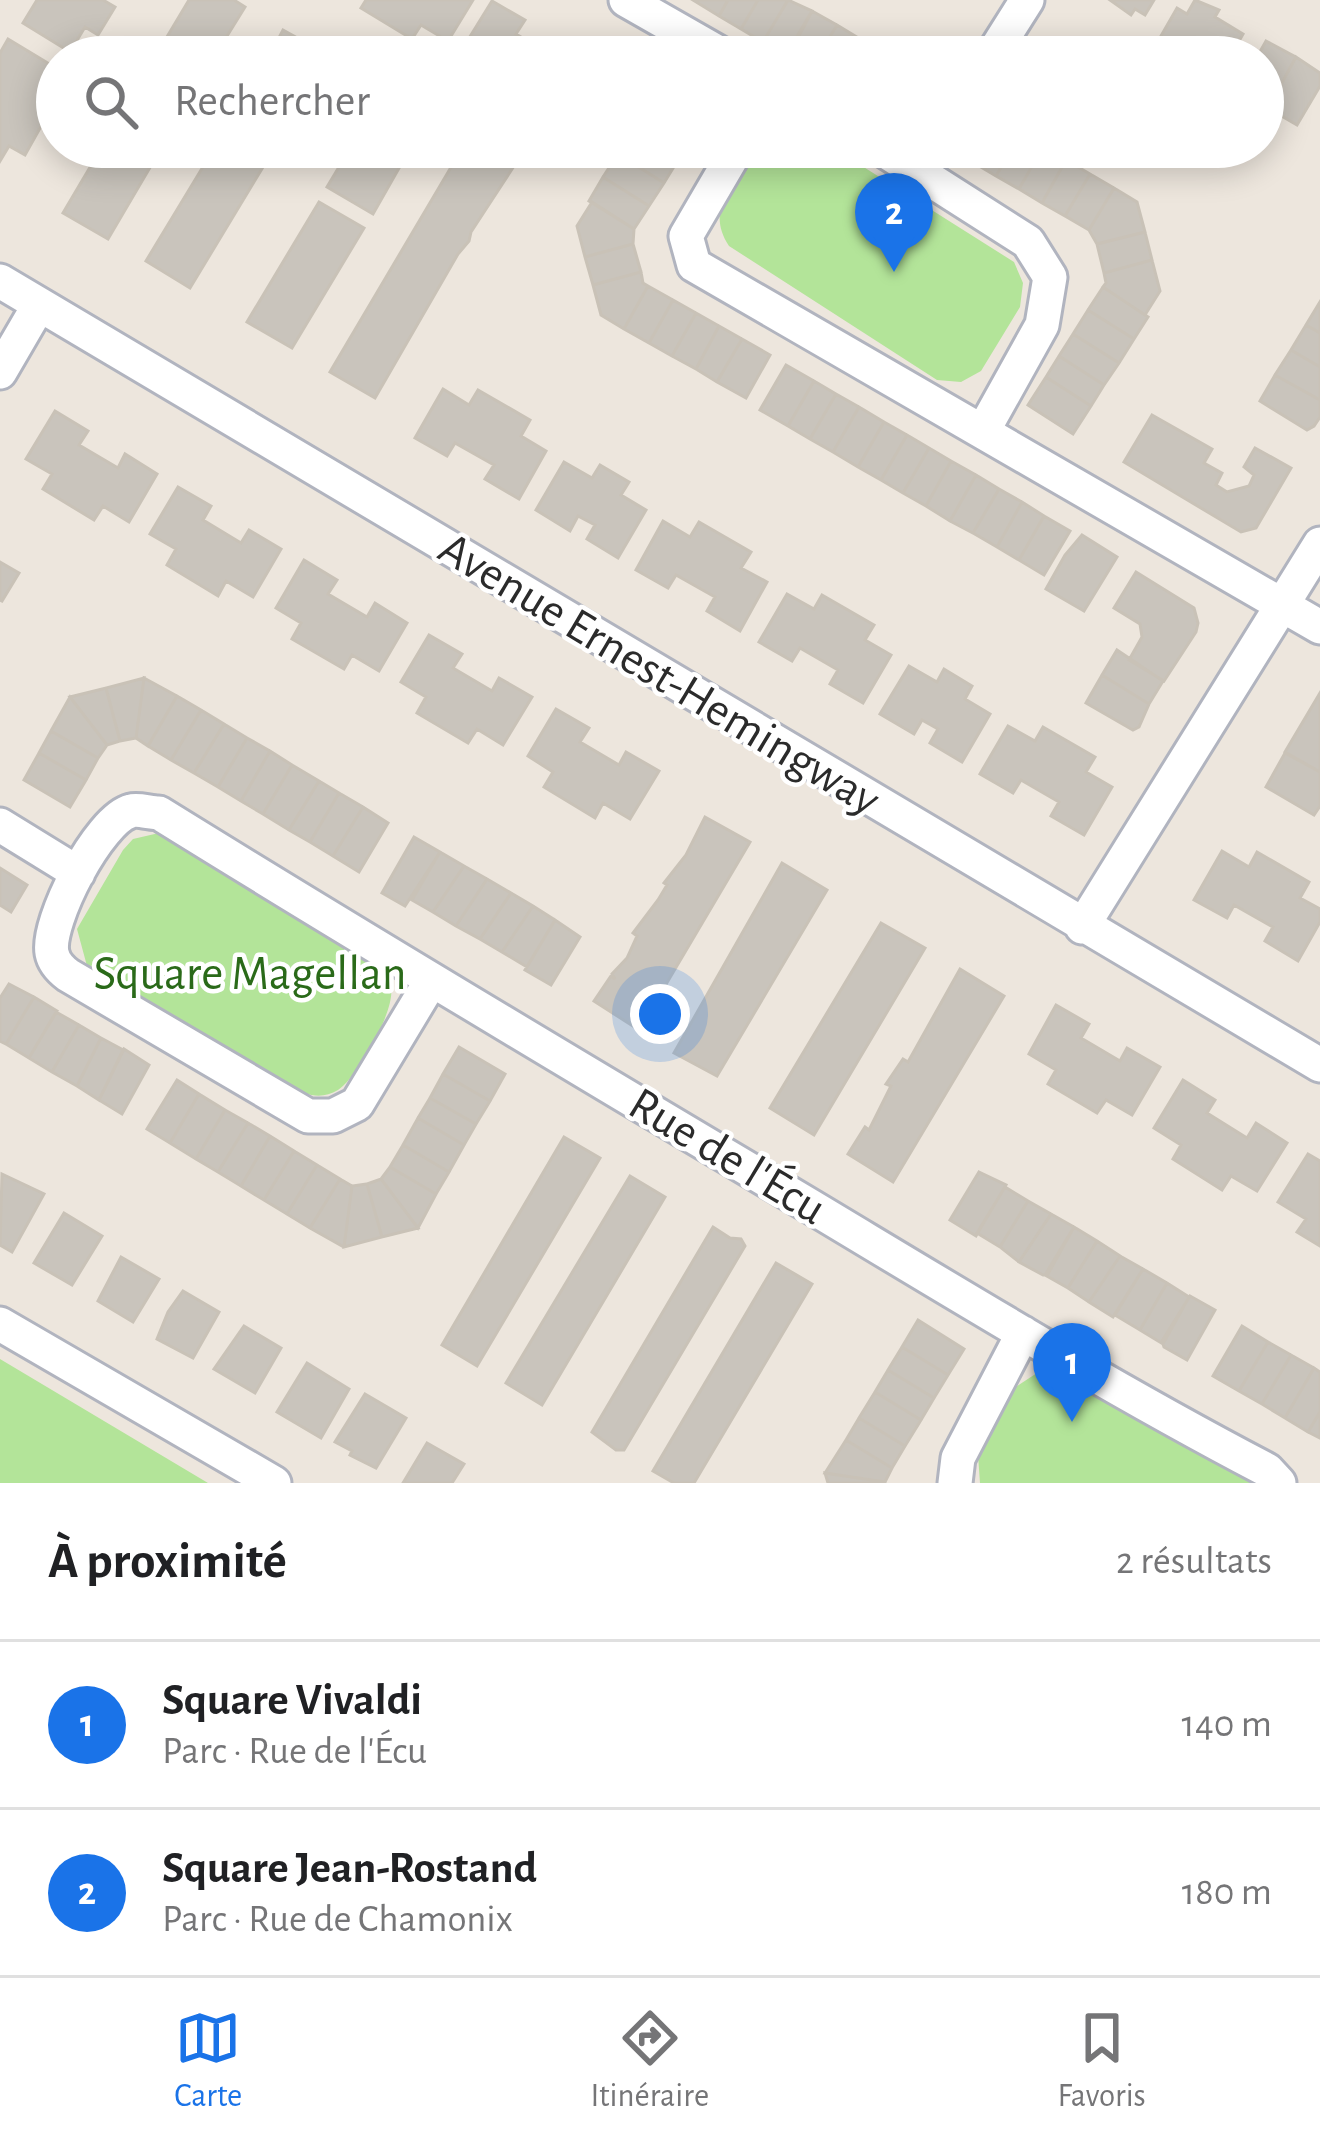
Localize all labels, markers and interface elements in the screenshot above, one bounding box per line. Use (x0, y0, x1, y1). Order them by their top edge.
search box (36, 36, 1284, 168)
icon: search (78, 69, 144, 135)
text: Rechercher (174, 79, 370, 124)
pin: 2 (855, 173, 933, 272)
street label: Avenue Ernest-Hemingway (430, 525, 888, 825)
park label: Square Magellan (93, 951, 407, 999)
your location (630, 984, 690, 1044)
street label: Rue de l'Écu (620, 1076, 836, 1234)
pin: 1 (1033, 1323, 1111, 1422)
text: À proximité (48, 1536, 287, 1587)
text: 2 résultats (1116, 1542, 1272, 1581)
text: Square Vivaldi (162, 1678, 422, 1723)
text: 1 (80, 1705, 94, 1744)
text: 140 m (1182, 1705, 1272, 1744)
text: Parc · Rue de l'Écu (162, 1732, 427, 1771)
text: Square Jean-Rostand (162, 1846, 537, 1891)
text: 2 (78, 1873, 96, 1912)
text: 180 m (1182, 1873, 1272, 1912)
text: Parc · Rue de Chamonix (162, 1900, 513, 1939)
tab: Carte (174, 2005, 242, 2117)
tab: Itinéraire (590, 2005, 709, 2117)
tab: Favoris (1057, 2005, 1146, 2117)

